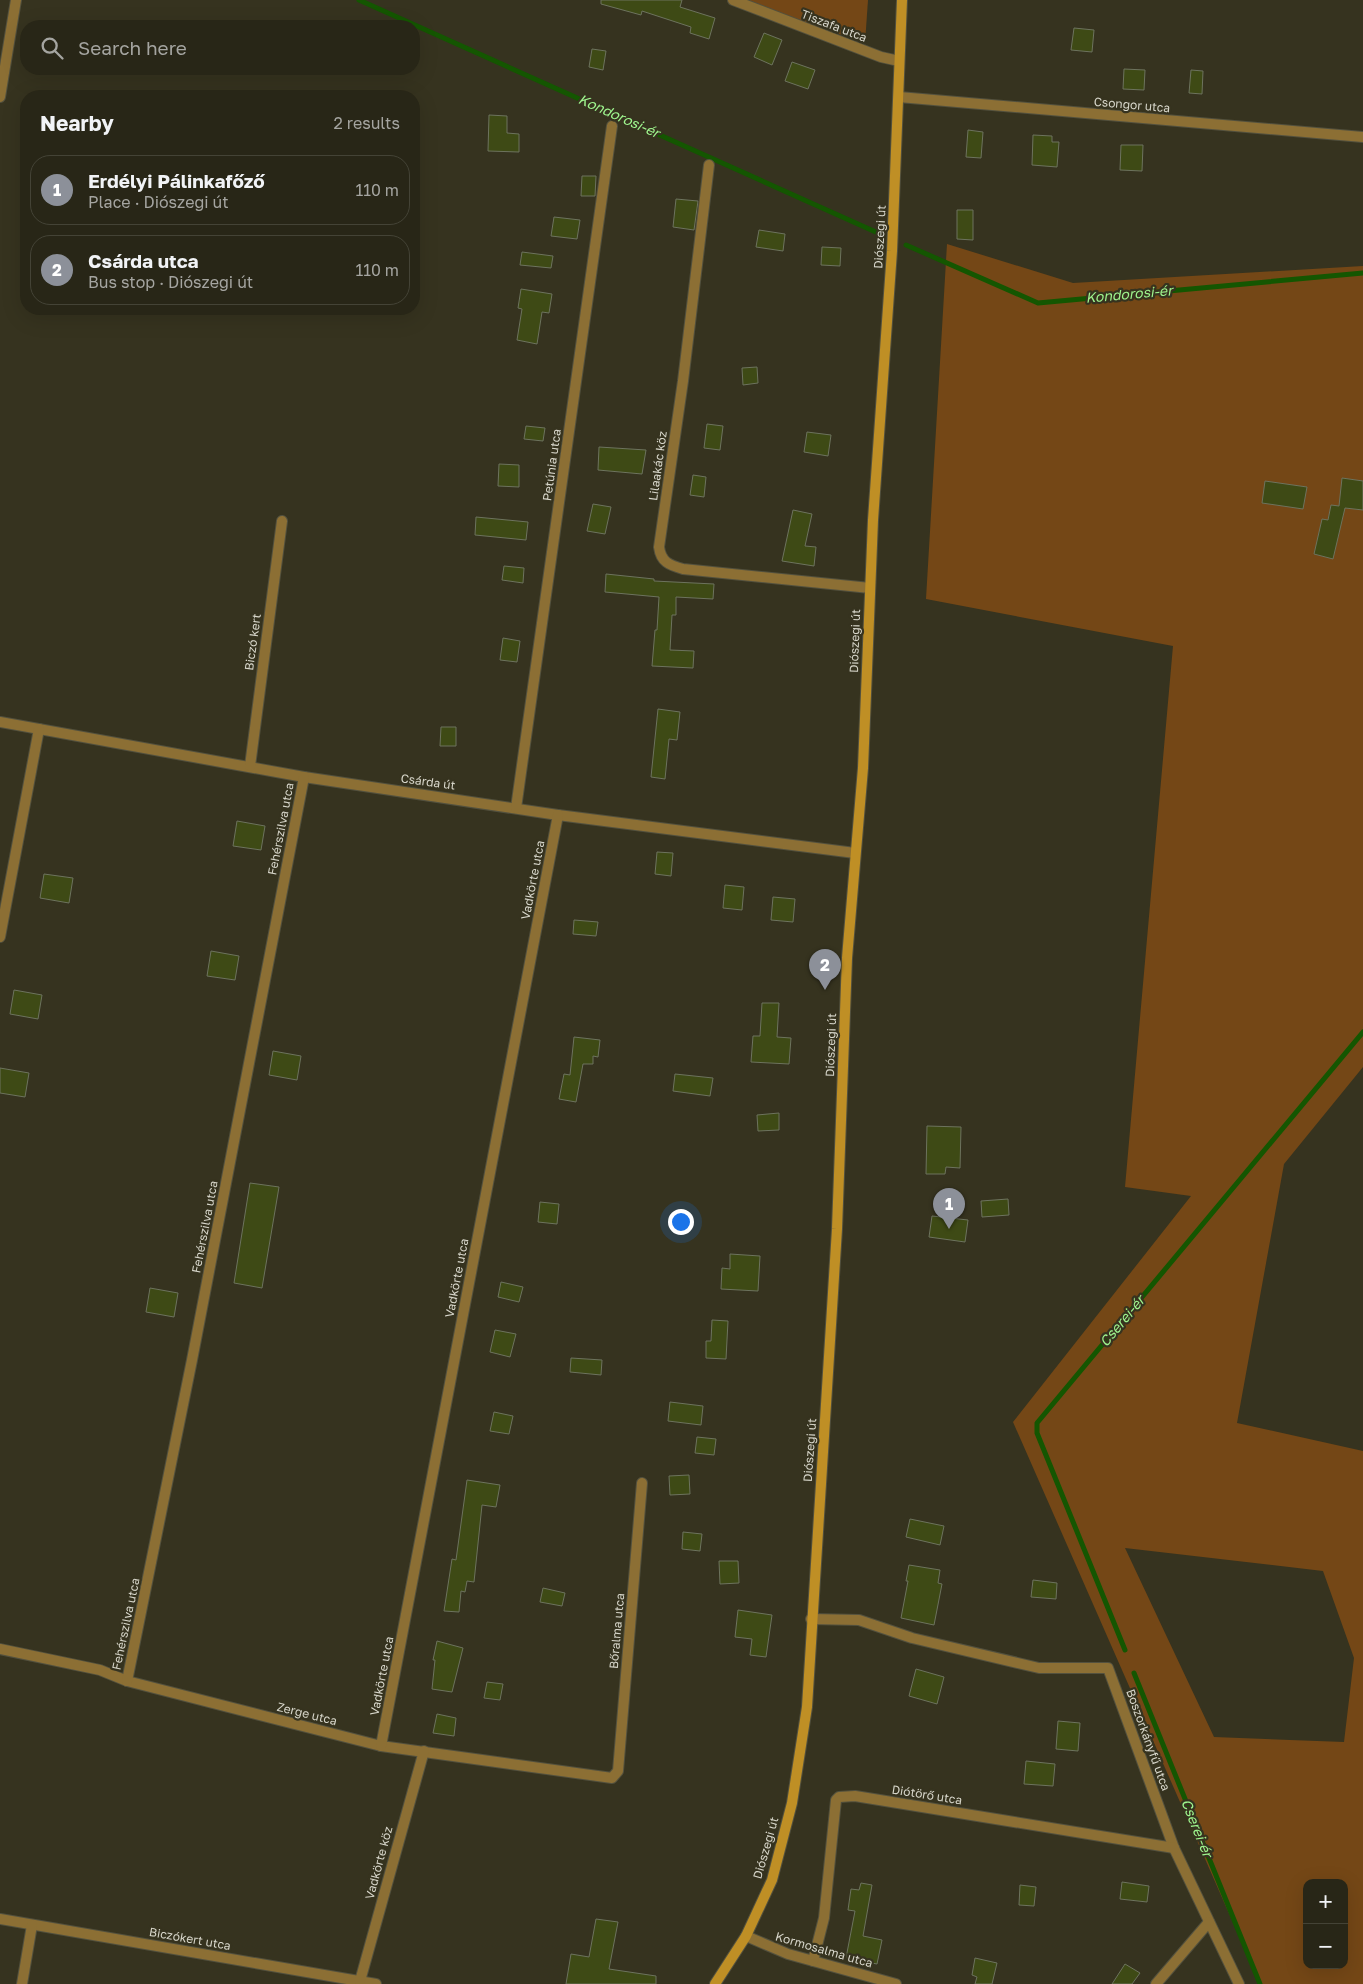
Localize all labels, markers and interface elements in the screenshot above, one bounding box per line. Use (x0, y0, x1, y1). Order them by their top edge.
street label: Tiszafa utca (799, 6, 869, 45)
search box (20, 20, 420, 75)
icon: search (38, 34, 66, 62)
text: Search here (78, 36, 187, 59)
water label: Kondorosi-ér (576, 90, 665, 142)
street label: Csongor utca (1093, 94, 1171, 115)
text: Nearby (40, 110, 114, 136)
text: 2 results (334, 113, 400, 133)
text: Erdélyi Pálinkafőző (88, 169, 265, 192)
text: 1 (53, 180, 61, 200)
text: 110 m (355, 180, 399, 200)
text: Place · Diószegi út (88, 192, 229, 212)
street label: Diószegi út (870, 204, 889, 269)
text: Csárda utca (88, 249, 199, 272)
text: 2 (52, 260, 62, 280)
text: 110 m (355, 260, 399, 280)
text: Bus stop · Diószegi út (88, 272, 253, 292)
water label: Kondorosi-ér (1085, 281, 1176, 306)
street label: Petúnia utca (539, 428, 564, 502)
street label: Lilaakác köz (645, 430, 670, 502)
street label: Diószegi út (846, 609, 863, 673)
street label: Biczó kert (241, 612, 264, 671)
street label: Csárda út (400, 770, 457, 793)
street label: Fehérszilva utca (264, 781, 297, 876)
street label: Vadkörte utca (517, 839, 548, 921)
pin: 2 (809, 949, 841, 990)
street label: Diószegi út (822, 1013, 839, 1077)
street label: Fehérszilva utca (188, 1179, 221, 1274)
pin: 1 (933, 1188, 965, 1229)
your location (668, 1209, 694, 1235)
street label: Vadkörte utca (441, 1237, 472, 1319)
water label: Cserei-ér (1095, 1290, 1149, 1350)
street label: Diószegi út (800, 1417, 819, 1482)
street label: Fehérszilva utca (108, 1576, 143, 1671)
street label: Bőralma utca (606, 1592, 627, 1670)
street label: Vadkörte utca (366, 1635, 397, 1717)
street label: Boszorkányfű utca (1123, 1687, 1174, 1793)
street label: Zerge utca (276, 1699, 339, 1728)
street label: Diótörő utca (891, 1782, 963, 1807)
water label: Cserei-ér (1178, 1796, 1218, 1862)
street label: Diószegi út (750, 1815, 782, 1881)
street label: Vadkörte köz (362, 1825, 395, 1901)
map controls (1303, 1879, 1348, 1969)
button: + (1303, 1879, 1348, 1924)
street label: Biczókert utca (148, 1924, 232, 1953)
button: − (1303, 1924, 1348, 1969)
street label: Kormosalma utca (774, 1928, 875, 1971)

